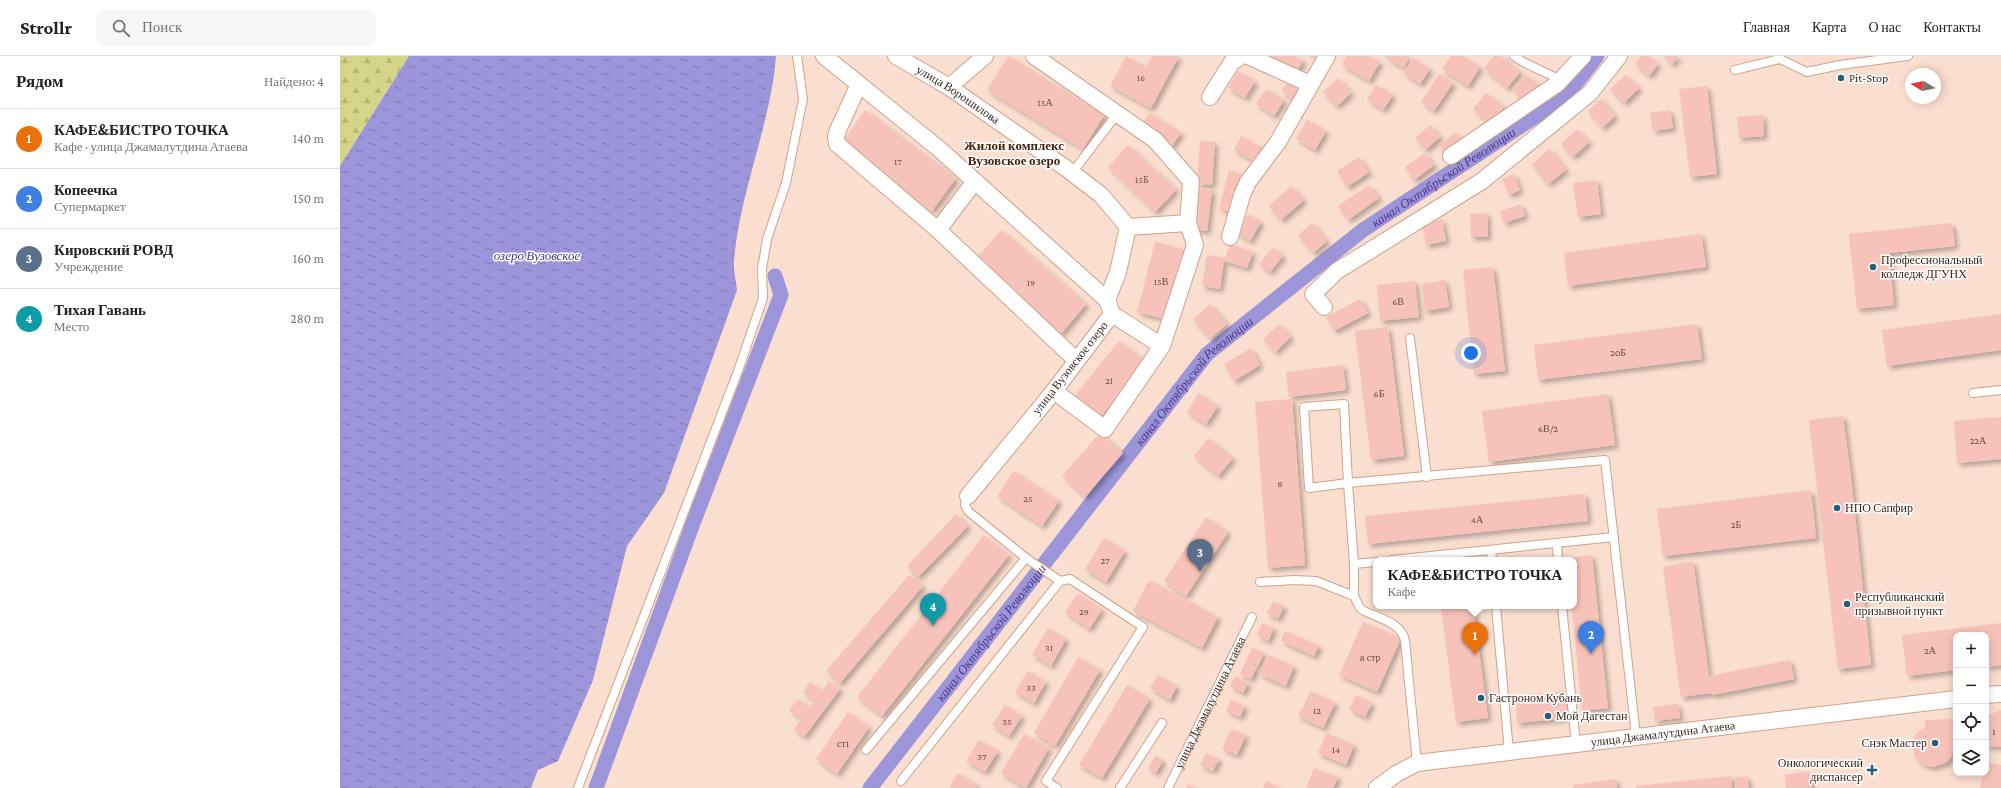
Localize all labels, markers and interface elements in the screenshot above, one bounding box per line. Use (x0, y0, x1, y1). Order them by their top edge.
search box (96, 10, 376, 46)
text: Strollr (20, 17, 72, 38)
icon: search (110, 17, 132, 39)
text: Поиск (142, 19, 182, 35)
text: Главная (1743, 19, 1790, 35)
text: Карта (1812, 19, 1847, 35)
text: О нас (1869, 19, 1901, 35)
text: Контакты (1923, 19, 1981, 35)
street label: улица Ворошилова (914, 62, 1003, 127)
north arrow (1905, 68, 1941, 104)
place label: Pit-Stop (1849, 71, 1888, 85)
text: Рядом (16, 72, 64, 91)
house number: 16 (1137, 72, 1145, 83)
marker: Pit-Stop (1836, 73, 1846, 83)
text: Найдено: 4 (264, 74, 324, 89)
house number: 15А (1037, 97, 1053, 108)
text: КАФЕ&БИСТРО ТОЧКА (54, 122, 229, 138)
water label: канал Октябрьской Революции (1369, 124, 1519, 230)
text: 1 (27, 131, 31, 146)
text: 140 m (293, 131, 324, 146)
district label: Жилой комплекс Вузовское озеро (964, 138, 1064, 168)
text: Кафе · улица Джамалутдина Атаева (54, 139, 248, 154)
house number: 17 (894, 156, 902, 167)
house number: 15Б (1135, 174, 1149, 185)
text: Копеечка (54, 182, 118, 198)
text: 2 (26, 191, 32, 206)
text: 150 m (293, 191, 324, 206)
text: Супермаркет (54, 199, 126, 214)
text: Кировский РОВД (54, 242, 173, 258)
water label: озеро Вузовское (494, 248, 580, 263)
text: 3 (26, 251, 32, 266)
text: 160 m (293, 251, 324, 266)
place label: Профессиональный колледж ДГУНХ (1881, 253, 1983, 281)
text: Учреждение (54, 259, 123, 274)
marker: Профессиональный колледж ДГУНХ (1868, 262, 1878, 272)
house number: 15В (1154, 276, 1169, 287)
house number: 19 (1027, 277, 1035, 288)
house number: 6В (1392, 296, 1404, 307)
text: Тихая Гавань (54, 302, 146, 318)
text: 4 (25, 311, 33, 326)
text: 280 m (291, 311, 324, 326)
water label: канал Октябрьской Революции (1132, 313, 1256, 448)
text: Место (54, 319, 89, 334)
street label: улица Вузовское озеро (1029, 319, 1111, 417)
your location (1461, 343, 1481, 363)
house number: 20Б (1610, 347, 1626, 358)
house number: 21 (1105, 375, 1113, 386)
house number: 6Б (1374, 388, 1385, 399)
house number: 6В/2 (1538, 423, 1558, 434)
house number: 22А (1970, 435, 1987, 446)
house number: 8 (1277, 478, 1283, 489)
house number: 25 (1023, 493, 1033, 504)
place label: НПО Сапфир (1845, 501, 1913, 515)
marker: НПО Сапфир (1832, 503, 1842, 513)
house number: 4А (1471, 514, 1484, 525)
house number: 2Б (1731, 519, 1742, 530)
pin: 3 (1187, 539, 1213, 572)
house number: 27 (1100, 555, 1110, 566)
popup (1373, 557, 1577, 609)
water label: канал Октябрьской Революции (933, 561, 1049, 704)
text: КАФЕ&БИСТРО ТОЧКА (1388, 567, 1562, 583)
text: Кафе (1388, 584, 1416, 599)
place label: Республиканский призывной пункт (1855, 590, 1945, 618)
pin: 4 (920, 593, 946, 626)
marker: Республиканский призывной пункт (1842, 599, 1852, 609)
house number: 29 (1079, 606, 1089, 617)
pin: 2 (1578, 621, 1604, 654)
pin: 1 (1462, 622, 1488, 655)
map controls (1953, 632, 1989, 776)
button: + (1953, 632, 1989, 668)
street label: улица Джамалутдина Атаева (1172, 634, 1248, 771)
house number: 31 (1045, 642, 1053, 653)
house number: 2А (1924, 645, 1937, 656)
house number: 8 стр (1359, 652, 1381, 663)
button: − (1953, 668, 1989, 704)
house number: 33 (1026, 682, 1036, 693)
place label: Гастроном Кубань (1489, 691, 1583, 705)
marker: Гастроном Кубань (1476, 693, 1486, 703)
button: locate (1953, 704, 1989, 740)
house number: 12 (1313, 705, 1321, 716)
place label: Мой Дагестан (1556, 709, 1628, 723)
marker: Мой Дагестан (1543, 711, 1553, 721)
house number: 35 (1002, 716, 1012, 727)
street label: улица Джамалутдина Атаева (1590, 718, 1737, 749)
house number: 1 (1992, 726, 1996, 737)
place label: Снэк Мастер (1861, 736, 1927, 750)
house number: ст1 (837, 738, 849, 749)
marker: Снэк Мастер (1930, 738, 1940, 748)
button: layers (1953, 740, 1989, 776)
house number: 14 (1332, 744, 1340, 755)
house number: 37 (977, 751, 987, 762)
place label: Онкологический диспансер (1778, 756, 1864, 784)
marker: Онкологический диспансер (1866, 764, 1878, 776)

